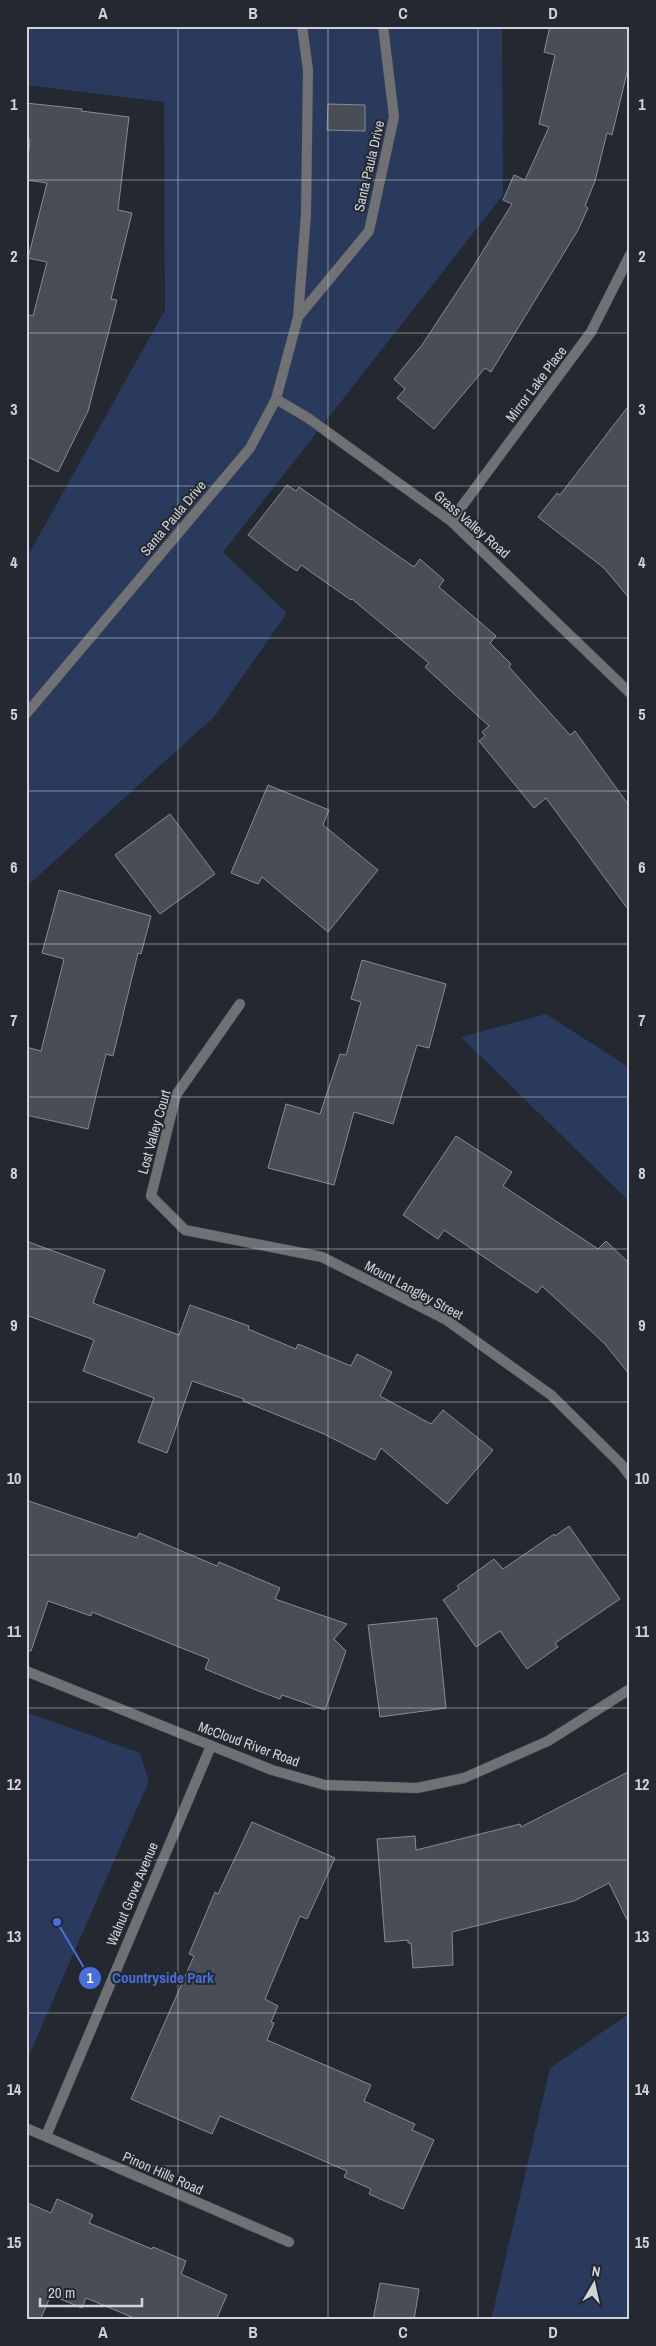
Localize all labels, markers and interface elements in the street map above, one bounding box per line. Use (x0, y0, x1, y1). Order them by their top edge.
text: A (98, 2, 108, 24)
text: B (248, 2, 258, 24)
text: C (398, 2, 408, 24)
text: D (548, 2, 558, 24)
text: 1 (10, 93, 18, 115)
text: 1 (638, 93, 646, 115)
street label: Santa Paula Drive (350, 119, 388, 213)
text: 2 (10, 245, 18, 267)
text: 2 (638, 245, 646, 267)
street label: Mirror Lake Place (502, 342, 570, 426)
text: 3 (10, 398, 18, 420)
text: 3 (638, 398, 646, 420)
street label: Santa Paula Drive (136, 477, 210, 559)
street label: Grass Valley Road (430, 486, 514, 562)
text: 4 (10, 551, 18, 573)
text: 4 (638, 551, 646, 573)
text: 5 (10, 703, 18, 725)
text: 5 (638, 703, 646, 725)
text: 6 (10, 856, 18, 878)
text: 6 (638, 856, 646, 878)
text: 7 (10, 1009, 18, 1031)
text: 7 (638, 1009, 646, 1031)
street label: Lost Valley Court (133, 1088, 175, 1176)
text: 8 (10, 1162, 18, 1184)
text: 8 (638, 1162, 646, 1184)
street label: Mount Langley Street (362, 1256, 466, 1324)
text: 9 (10, 1314, 18, 1336)
text: 9 (638, 1314, 646, 1336)
text: 10 (7, 1467, 21, 1489)
text: 10 (635, 1467, 649, 1489)
text: 11 (7, 1620, 22, 1642)
text: 11 (635, 1620, 650, 1642)
street label: McCloud River Road (196, 1717, 302, 1771)
text: 12 (7, 1773, 21, 1795)
text: 12 (635, 1773, 649, 1795)
street label: Walnut Grove Avenue (102, 1839, 162, 1949)
text: 13 (7, 1925, 21, 1947)
text: 13 (635, 1925, 649, 1947)
callout: Countryside Park (78, 1963, 224, 1993)
text: 1 (87, 1967, 94, 1988)
text: Countryside Park (112, 1967, 214, 1988)
text: 14 (7, 2078, 22, 2100)
text: 14 (635, 2078, 650, 2100)
street label: Pinon Hills Road (120, 2147, 206, 2199)
text: 15 (7, 2231, 21, 2253)
text: 15 (635, 2231, 649, 2253)
north arrow (568, 2258, 618, 2308)
text: N (591, 2262, 602, 2281)
scale bar (40, 2276, 142, 2308)
text: 20 m (48, 2282, 75, 2303)
text: A (98, 2321, 108, 2343)
text: B (248, 2321, 258, 2343)
text: C (398, 2321, 408, 2343)
text: D (548, 2321, 558, 2343)

